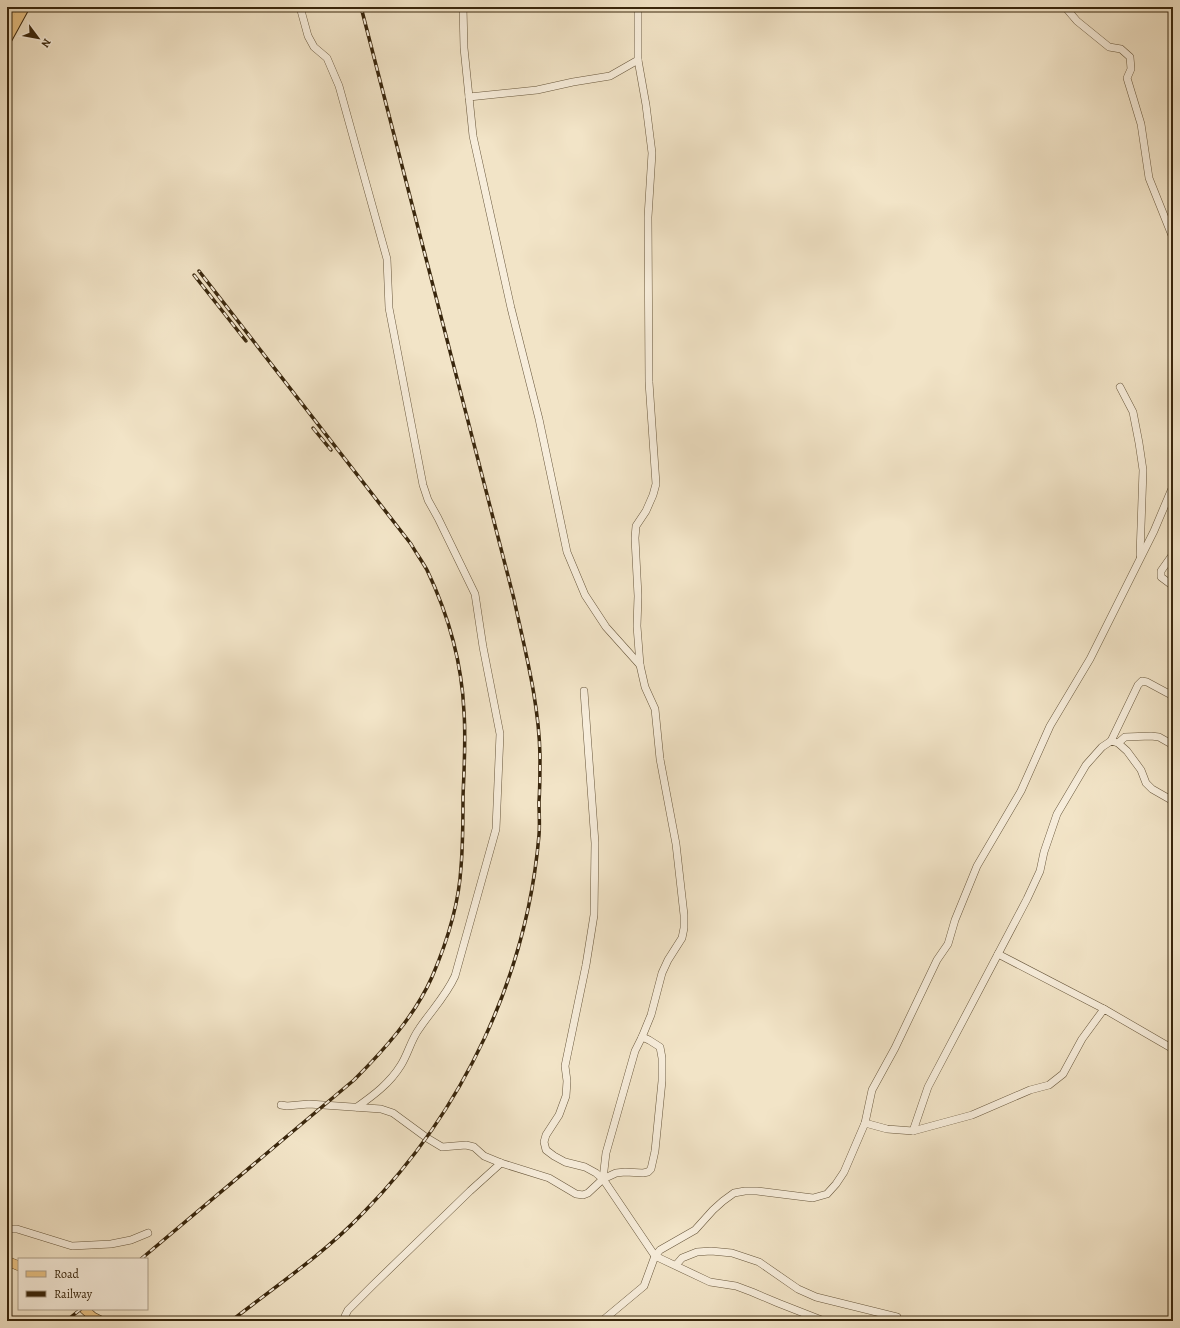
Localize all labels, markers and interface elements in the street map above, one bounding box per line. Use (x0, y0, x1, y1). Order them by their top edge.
north arrow (18, 18, 58, 58)
text: N (38, 36, 55, 50)
legend (18, 1258, 148, 1310)
text: Road (54, 1266, 80, 1282)
text: Railway (54, 1286, 93, 1302)

